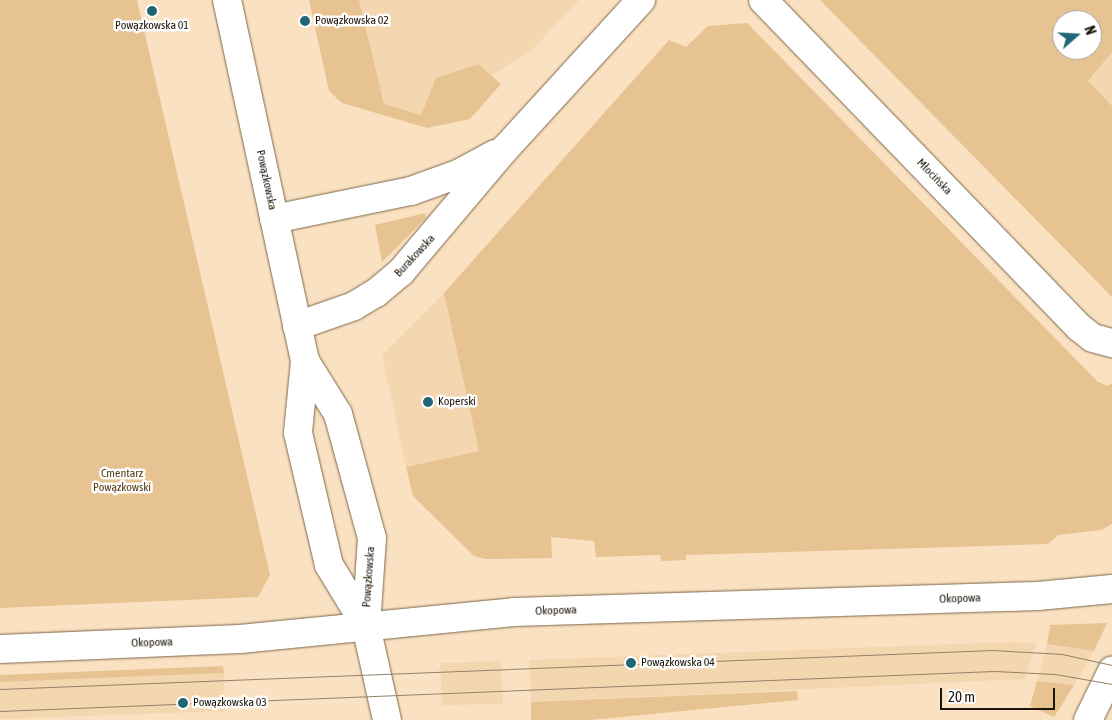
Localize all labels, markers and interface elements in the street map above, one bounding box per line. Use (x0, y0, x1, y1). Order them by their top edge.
marker: Powązkowska 01 (146, 5, 158, 17)
north arrow (1052, 10, 1102, 60)
place label: Powązkowska 02 (315, 14, 389, 28)
marker: Powązkowska 02 (299, 15, 311, 27)
place label: Powązkowska 01 (115, 19, 189, 33)
text: N (1081, 24, 1099, 37)
street label: Powązkowska (253, 149, 279, 211)
street label: Młocińska (913, 156, 955, 198)
street label: Burakowska (392, 232, 438, 280)
place label: Koperski (438, 395, 476, 409)
marker: Koperski (422, 396, 434, 408)
park label: Cmentarz Powązkowski (93, 467, 151, 495)
street label: Powązkowska (360, 546, 378, 608)
street label: Okopowa (939, 591, 981, 607)
street label: Okopowa (535, 603, 577, 619)
street label: Okopowa (131, 635, 173, 651)
place label: Powązkowska 04 (641, 656, 715, 670)
marker: Powązkowska 04 (625, 657, 637, 669)
scale bar (942, 678, 1057, 710)
text: 20 m (948, 688, 975, 705)
place label: Powązkowska 03 (193, 696, 267, 710)
marker: Powązkowska 03 (177, 697, 189, 709)

